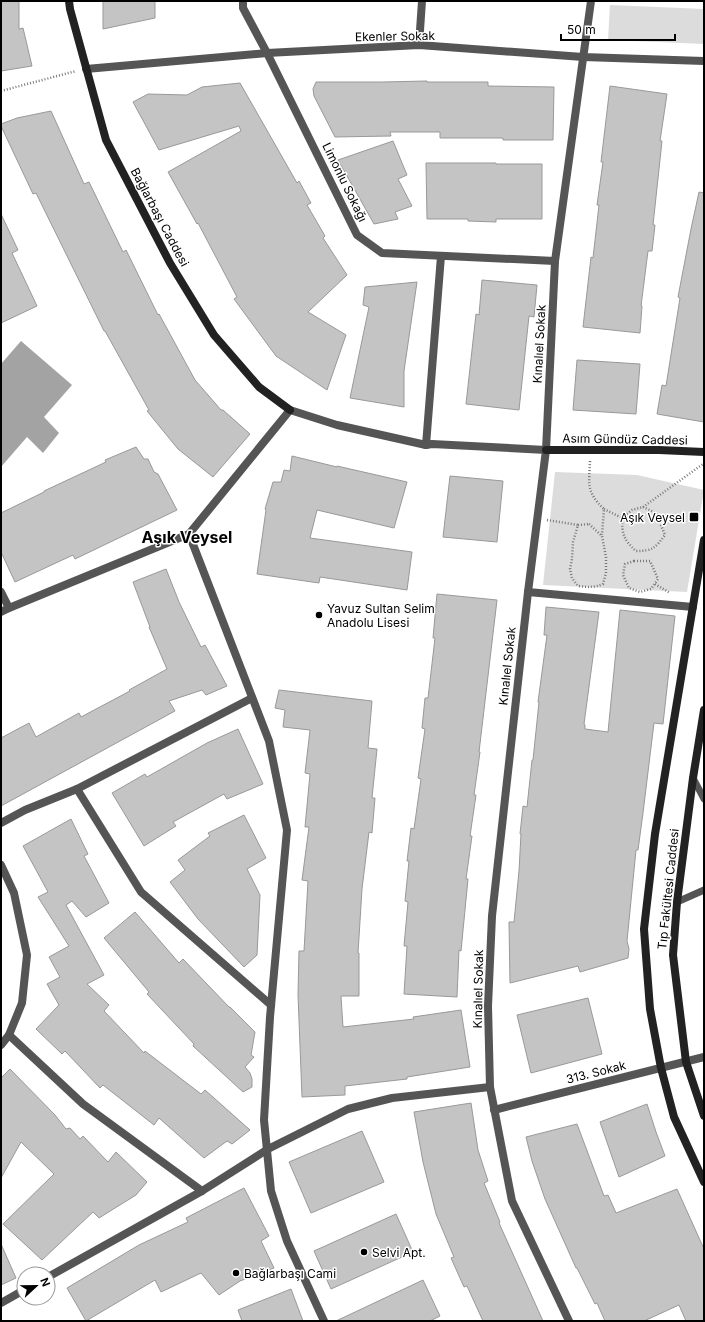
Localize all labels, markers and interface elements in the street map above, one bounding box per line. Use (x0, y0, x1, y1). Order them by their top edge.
scale bar (561, 16, 675, 42)
text: 50 m (567, 22, 596, 37)
street label: Ekenler Sokak (355, 28, 436, 44)
street label: Limonlu Sokağı (319, 140, 371, 224)
street label: Bağlarbaşı Caddesi (128, 165, 192, 269)
street label: Kınalıel Sokak (529, 304, 549, 384)
street label: Asım Gündüz Caddesi (562, 430, 688, 448)
place label: Aşık Veysel (620, 510, 685, 525)
marker: Aşık Veysel (688, 511, 700, 523)
district label: Aşık Veysel (142, 527, 232, 547)
place label: Yavuz Sultan Selim Anadolu Lisesi (327, 601, 435, 630)
marker: Yavuz Sultan Selim Anadolu Lisesi (314, 610, 324, 620)
street label: Kınalıel Sokak (495, 626, 519, 706)
street label: Tıp Fakültesi Caddesi (654, 828, 682, 950)
street label: Kınalıel Sokak (470, 949, 486, 1029)
street label: 313. Sokak (565, 1057, 628, 1087)
place label: Selvi Apt. (372, 1245, 426, 1260)
marker: Selvi Apt. (359, 1247, 369, 1257)
north arrow (16, 1266, 56, 1306)
place label: Bağlarbaşı Cami (244, 1266, 336, 1281)
marker: Bağlarbaşı Cami (231, 1268, 241, 1278)
text: N (37, 1276, 53, 1289)

